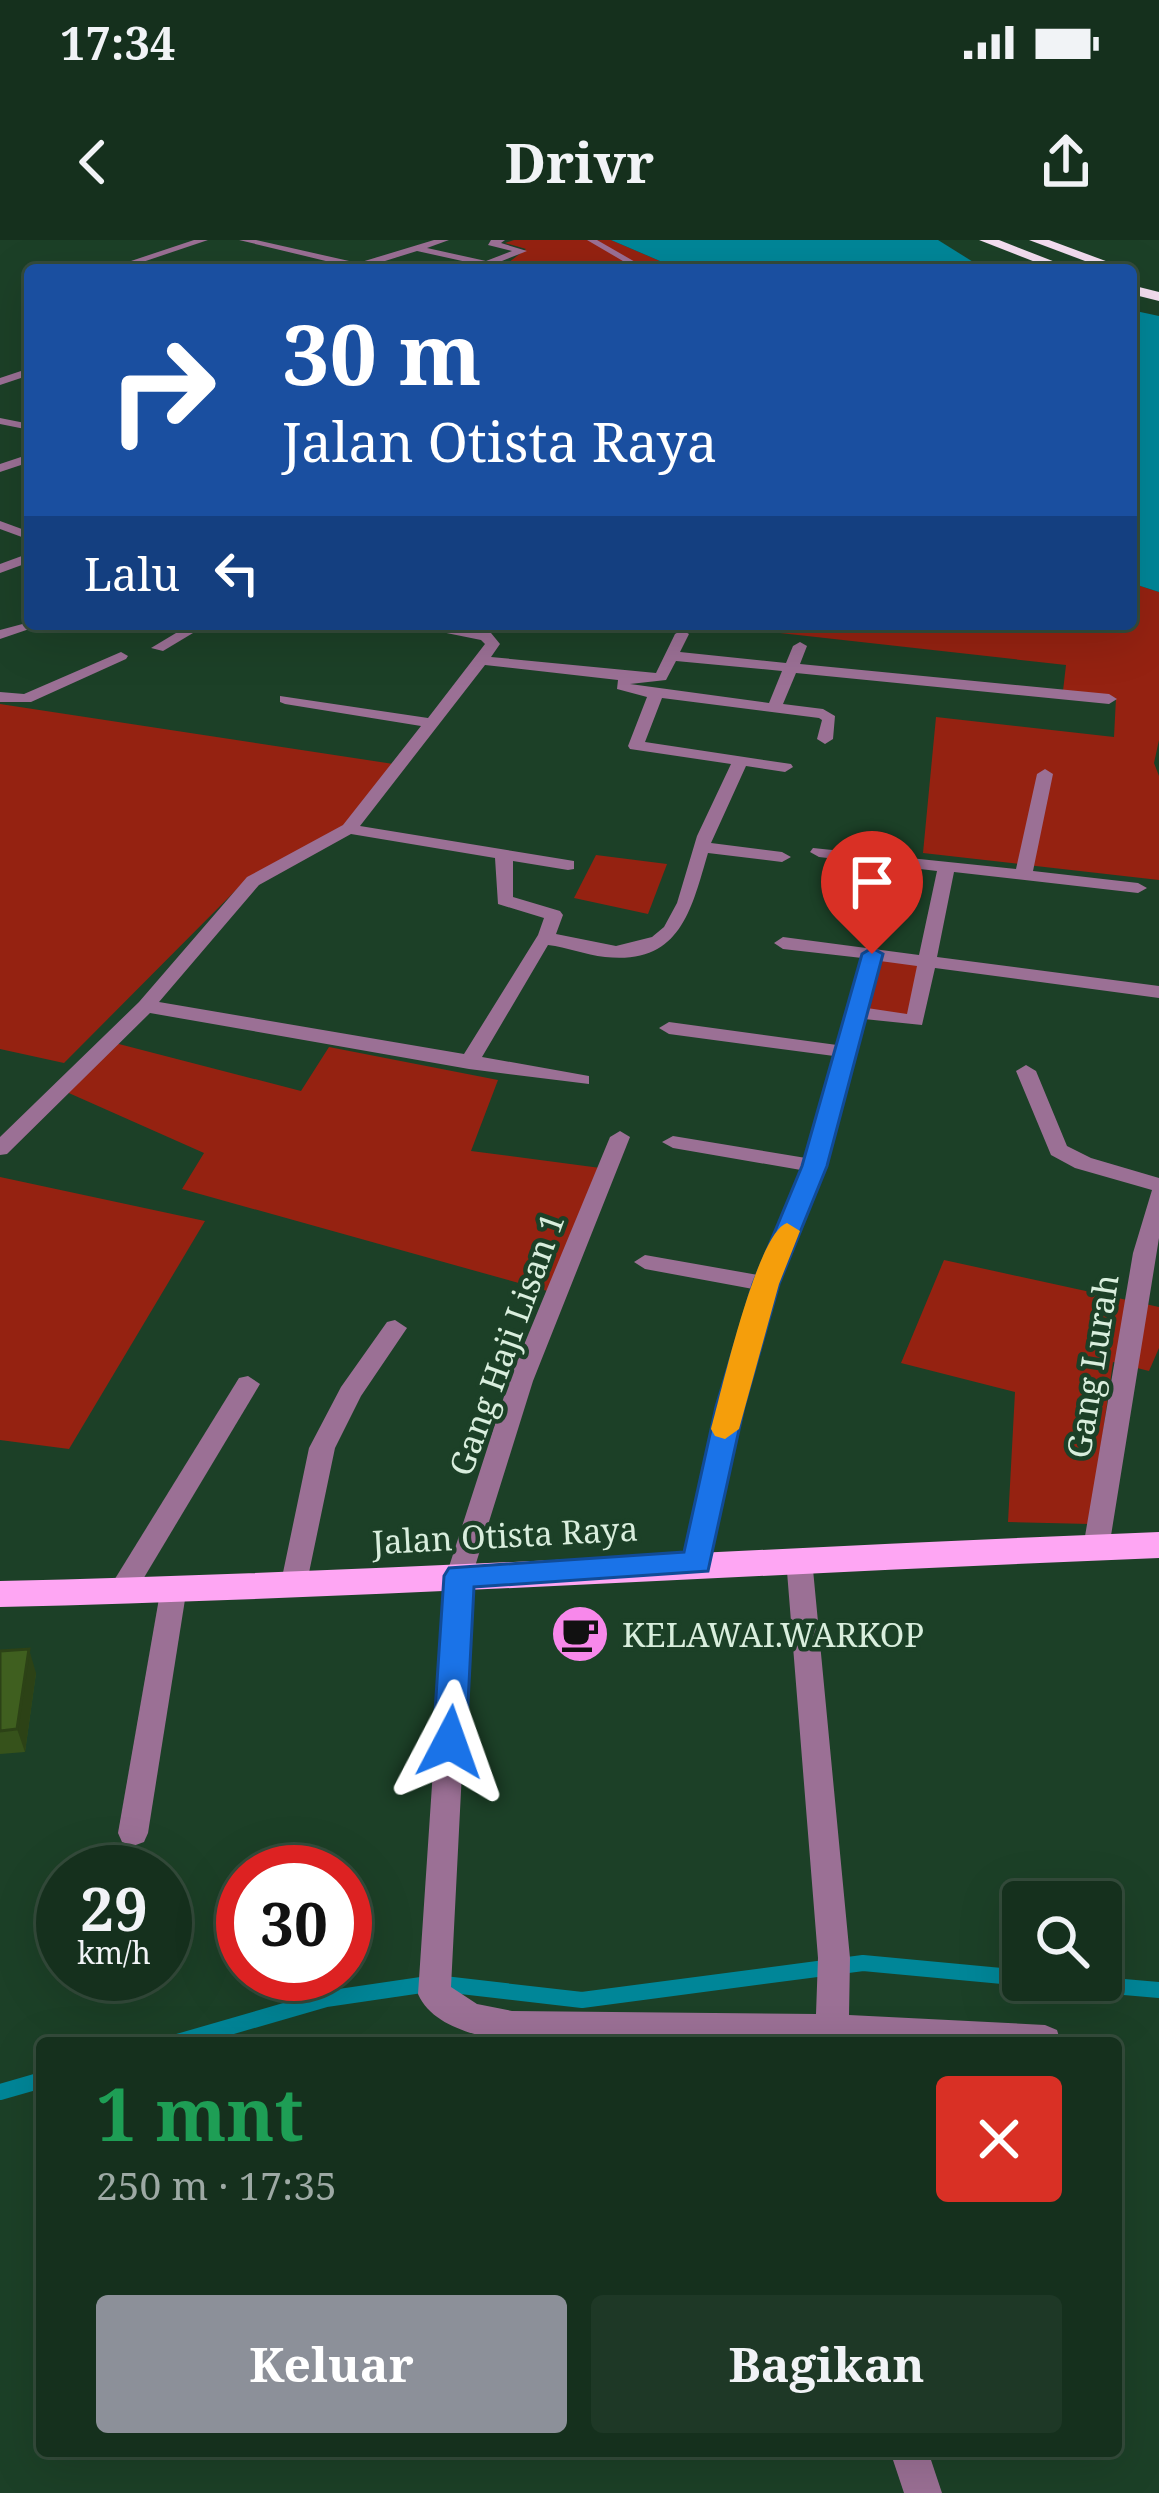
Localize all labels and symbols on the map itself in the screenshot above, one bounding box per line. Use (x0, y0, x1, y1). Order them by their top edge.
pin (821, 831, 923, 954)
street label: Gang Haji Lisan 1 (438, 1206, 574, 1482)
street label: Gang Lurah (1055, 1271, 1129, 1461)
street label: Jalan Otista Raya (370, 1506, 639, 1564)
cafe icon: KELAWAI.WARKOP (549, 1603, 611, 1665)
place label: KELAWAI.WARKOP (622, 1612, 924, 1657)
position arrow (387, 1679, 513, 1805)
speed limit sign: 30 (216, 1845, 372, 2001)

